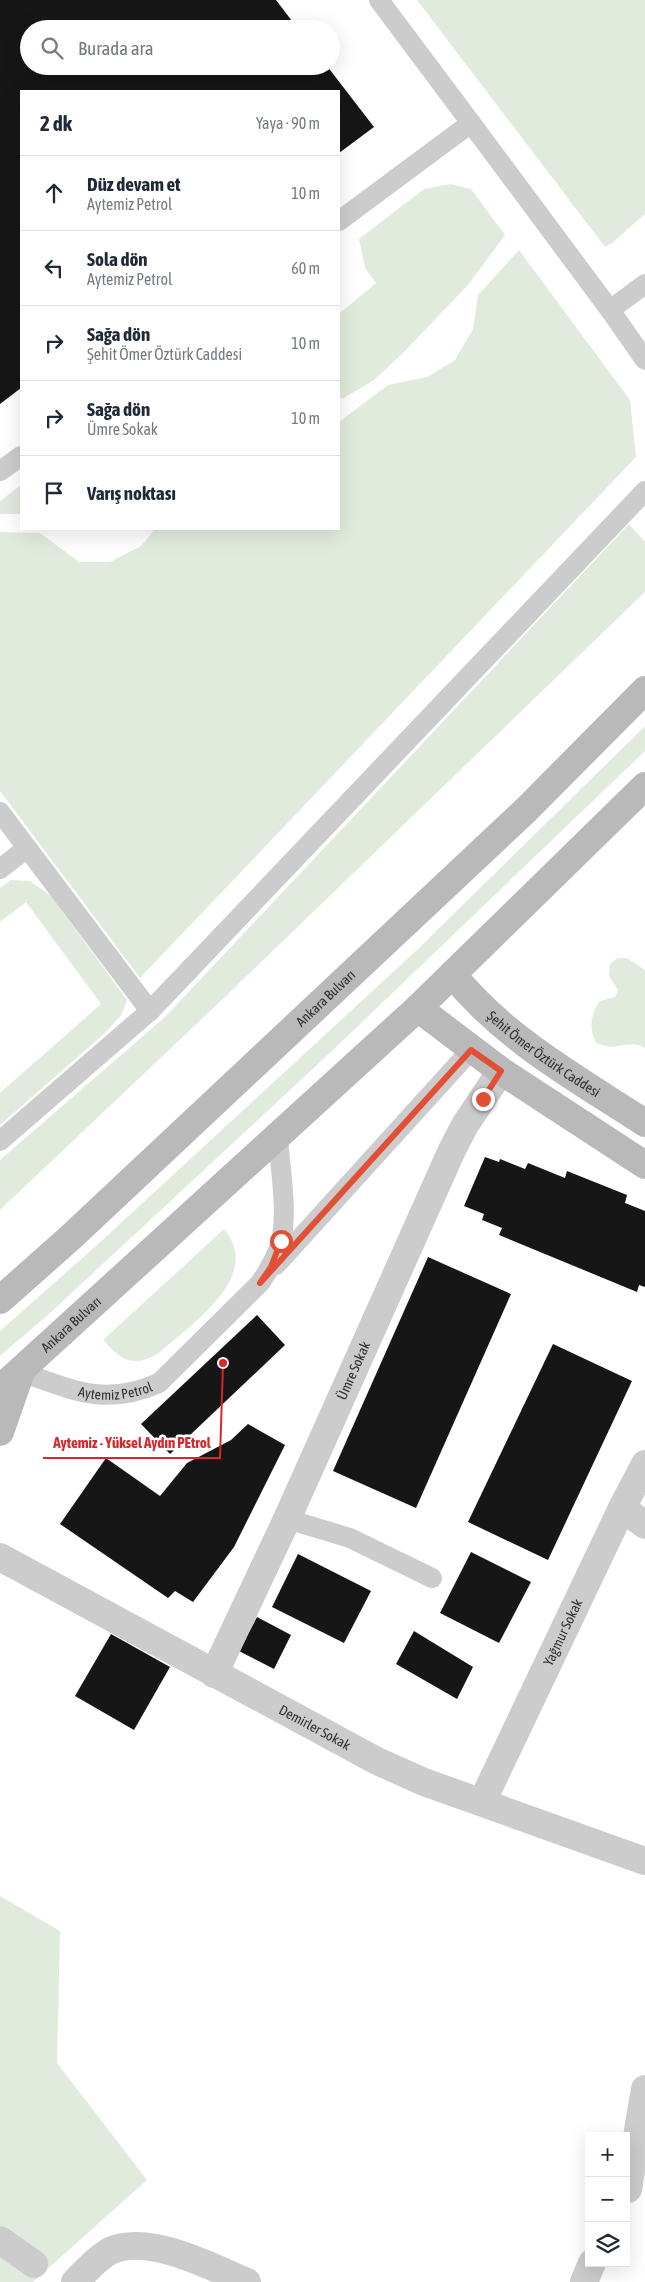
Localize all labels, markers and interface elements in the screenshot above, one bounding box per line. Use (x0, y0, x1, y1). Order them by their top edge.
search box (20, 20, 340, 75)
icon: search (38, 34, 66, 62)
text: Burada ara (78, 37, 154, 59)
text: 2 dk (40, 111, 72, 135)
text: Yaya · 90 m (256, 114, 320, 132)
text: Düz devam et (87, 173, 181, 195)
icon: ahead (40, 179, 68, 207)
text: 10 m (291, 184, 320, 202)
text: Aytemiz Petrol (87, 195, 172, 213)
text: Sola dön (87, 248, 148, 270)
icon: left (40, 254, 68, 282)
text: 60 m (291, 259, 320, 277)
text: Aytemiz Petrol (87, 270, 172, 288)
text: Sağa dön (87, 323, 150, 345)
icon: right (40, 329, 68, 357)
text: 10 m (291, 334, 320, 352)
text: Şehit Ömer Öztürk Caddesi (87, 345, 242, 363)
text: Sağa dön (87, 398, 150, 420)
icon: right (40, 404, 68, 432)
text: 10 m (291, 409, 320, 427)
text: Ümre Sokak (87, 420, 158, 438)
icon: arrive (40, 479, 68, 507)
text: Varış noktası (87, 482, 176, 504)
street label: Ankara Bulvarı (293, 967, 358, 1030)
street label: Şehit Ömer Öztürk Caddesi (484, 1008, 603, 1100)
route end (472, 1088, 495, 1111)
route start (270, 1230, 293, 1253)
street label: Ankara Bulvarı (38, 1293, 104, 1356)
street label: Ümre Sokak (333, 1339, 373, 1402)
street label: Aytemiz Petrol (77, 1378, 155, 1403)
callout: Aytemiz - Yüksel Aydın PEtrol (43, 1428, 220, 1458)
text: Aytemiz - Yüksel Aydın PEtrol (52, 1434, 212, 1451)
street label: Yağmur Sokak (540, 1596, 586, 1668)
street label: Demirler Sokak (276, 1702, 353, 1753)
map controls (585, 2132, 630, 2267)
button: + (585, 2132, 630, 2177)
button: − (585, 2177, 630, 2222)
button: layers (585, 2222, 630, 2267)

